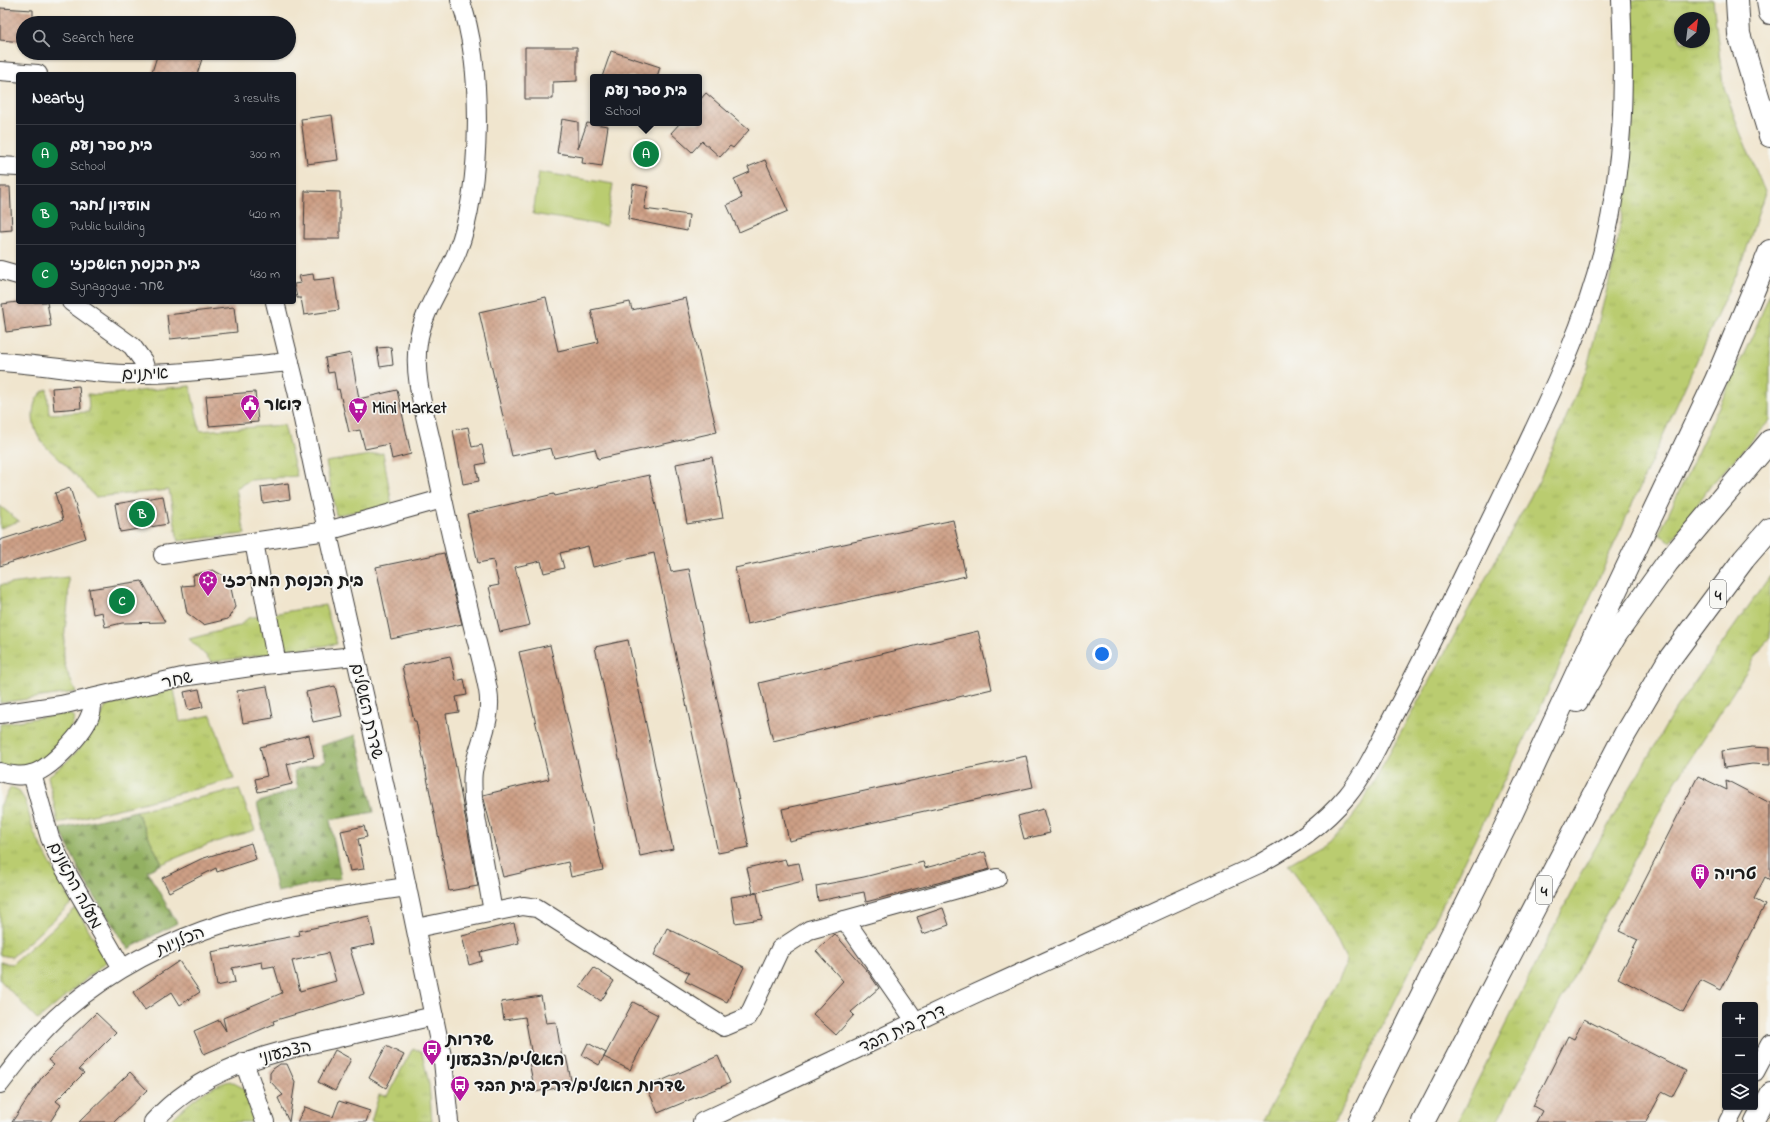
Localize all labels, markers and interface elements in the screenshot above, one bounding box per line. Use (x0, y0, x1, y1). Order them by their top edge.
north arrow (1674, 12, 1710, 48)
search box (16, 16, 296, 60)
icon: search (30, 27, 52, 49)
text: Search here (62, 27, 134, 49)
popup (590, 74, 702, 126)
text: בית ספר נעם (605, 80, 687, 102)
text: Nearby (32, 86, 84, 111)
text: 3 results (234, 89, 280, 108)
text: School (605, 102, 640, 121)
text: בית ספר נעם (70, 135, 152, 157)
pin: A (633, 139, 659, 169)
text: A (41, 145, 49, 164)
text: 300 m (250, 145, 280, 164)
text: School (70, 157, 106, 176)
text: מועדון לחבר (70, 195, 151, 217)
text: B (41, 205, 49, 224)
text: 420 m (249, 205, 280, 224)
text: Public building (70, 217, 145, 236)
text: בית הכנסת האשכנזי (70, 254, 200, 276)
text: C (41, 265, 49, 284)
text: 430 m (250, 265, 280, 284)
text: Synagogue · שחר (70, 277, 164, 296)
street label: איתנים (121, 361, 169, 388)
public building icon: דואר (239, 393, 261, 421)
place label: דואר (264, 393, 302, 418)
supermarket icon: Mini Market (347, 396, 369, 424)
place label: Mini Market (372, 396, 447, 421)
pin: B (129, 499, 155, 529)
synagogue icon: בית הכנסת המרכזי (197, 569, 219, 597)
place label: בית הכנסת המרכזי (222, 569, 364, 594)
road number: 4 (1710, 580, 1726, 608)
pin: C (109, 586, 135, 616)
your location (1092, 644, 1112, 664)
street label: שדרת האשלים (343, 661, 390, 763)
street label: שחר (159, 665, 196, 696)
street label: מעלה התאנים (41, 837, 108, 934)
building icon: טרויה (1689, 862, 1711, 890)
place label: טרויה (1714, 862, 1757, 887)
road number: 4 (1536, 876, 1552, 904)
street label: הכלניות (151, 920, 209, 963)
street label: דרך בית הבד (855, 998, 950, 1060)
map controls (1722, 1002, 1758, 1110)
button: + (1722, 1002, 1758, 1038)
place label: שדרות האשלים/הצבעוני (444, 1028, 564, 1073)
street label: הצבעוני (256, 1034, 314, 1071)
bus stop icon: שדרות האשלים/הצבעוני (421, 1038, 443, 1066)
button: − (1722, 1038, 1758, 1074)
bus stop icon: שדרות האשלים/דרך בית הבד (449, 1074, 471, 1102)
place label: שדרות האשלים/דרך בית הבד (474, 1074, 685, 1099)
button: layers (1722, 1074, 1758, 1110)

